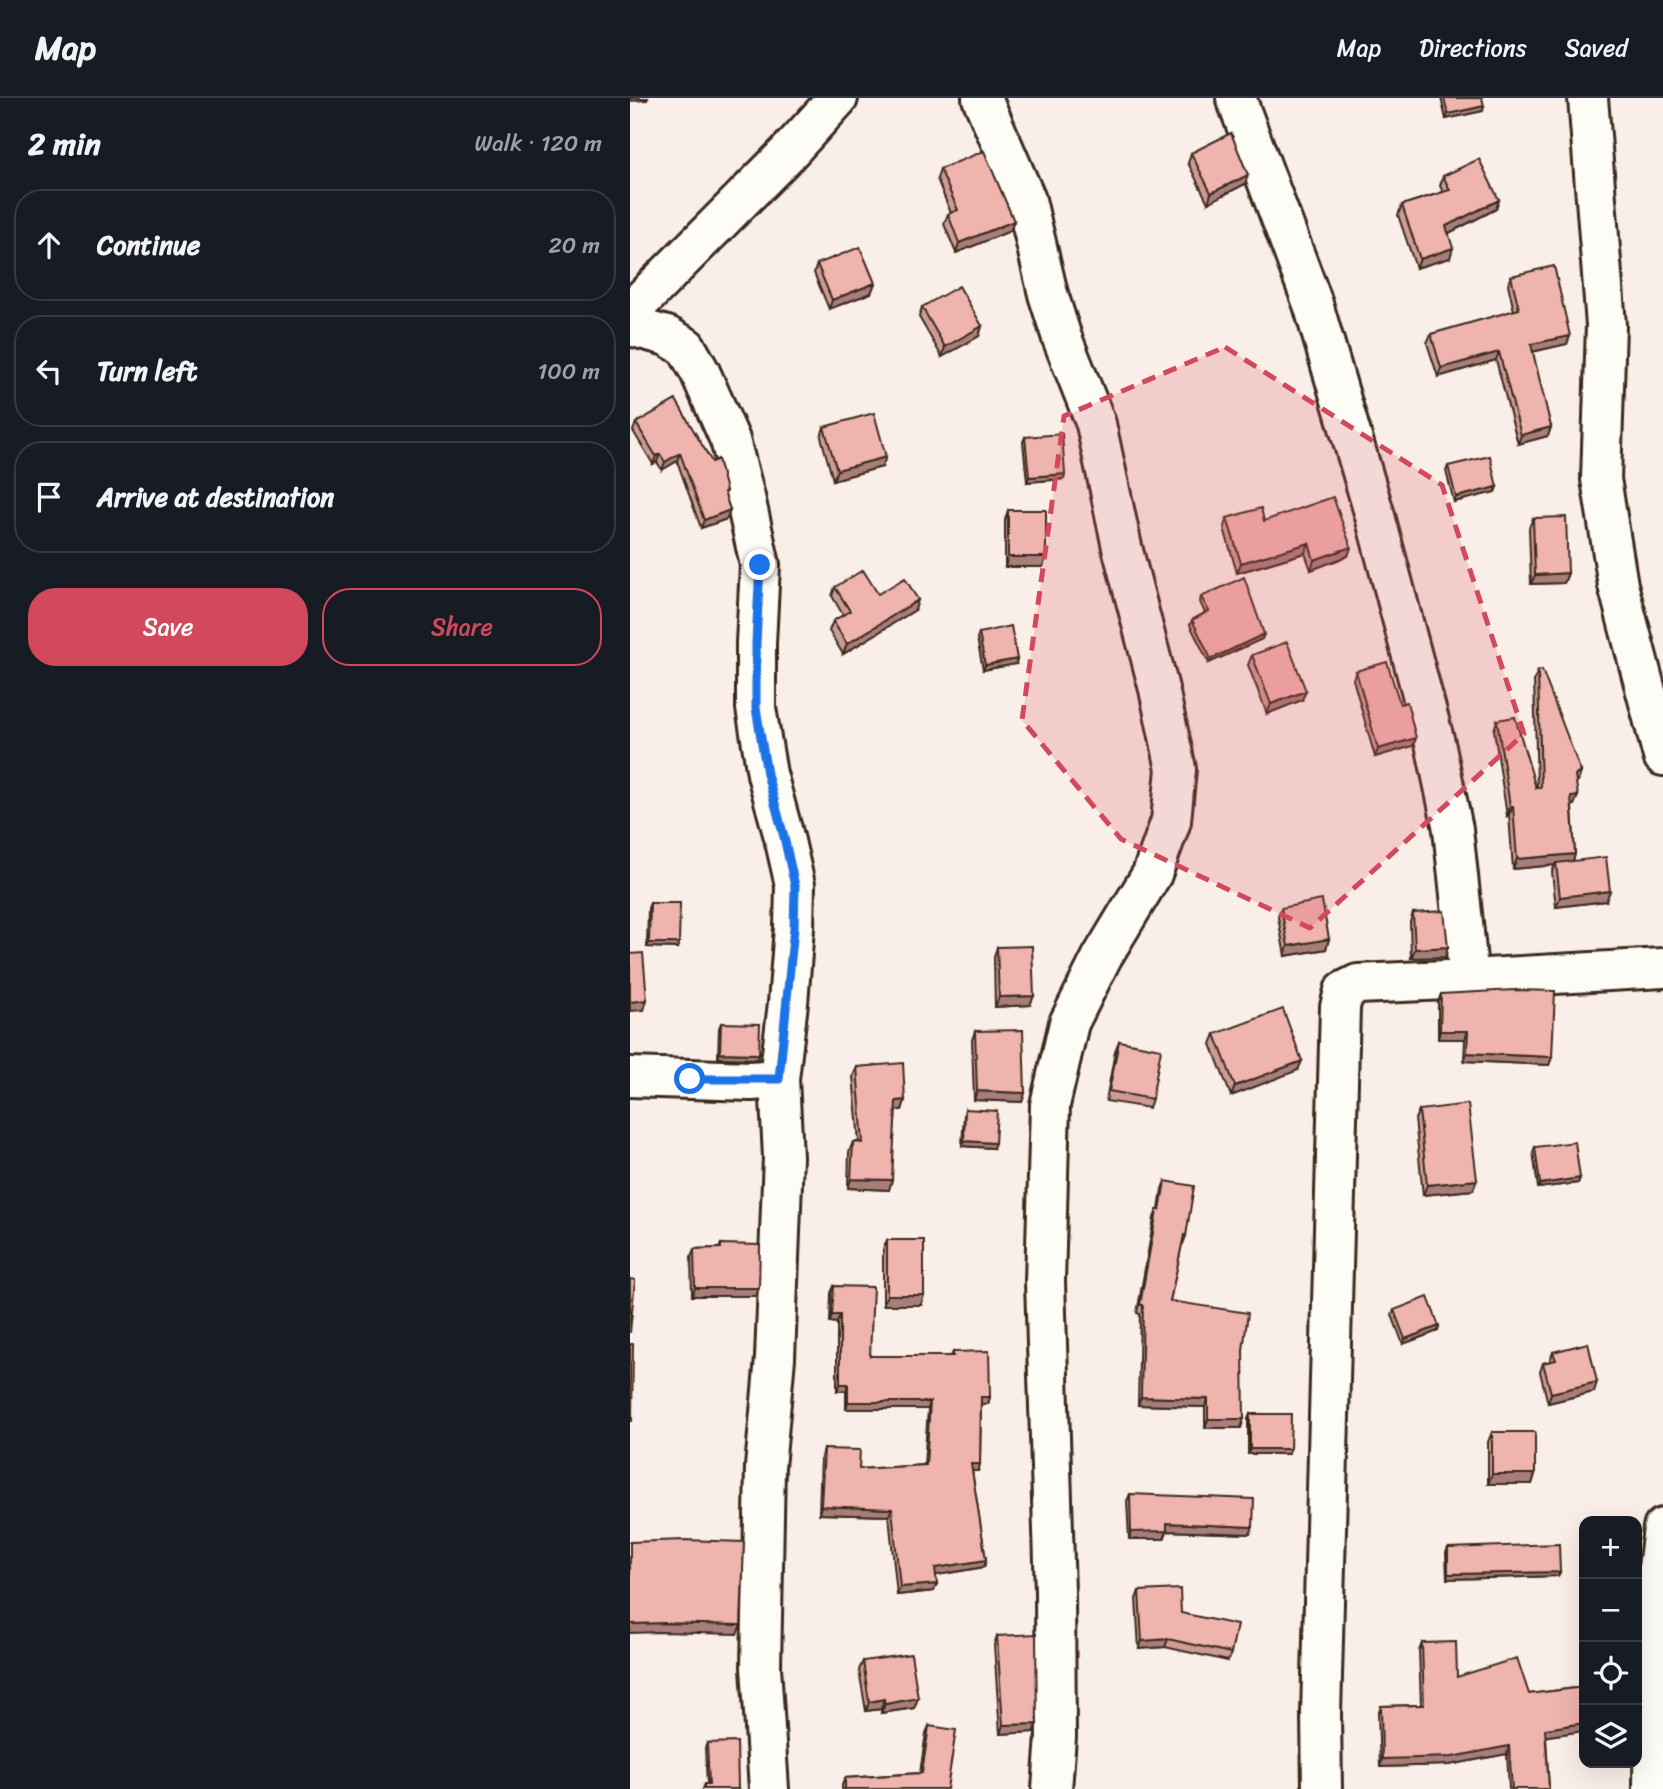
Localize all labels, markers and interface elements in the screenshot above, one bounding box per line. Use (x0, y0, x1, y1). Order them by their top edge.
text: Map (35, 19, 96, 77)
text: Map (1337, 27, 1381, 69)
text: Directions (1419, 27, 1527, 69)
text: Saved (1565, 27, 1628, 69)
text: 2 min (28, 117, 101, 171)
text: Walk · 120 m (475, 123, 602, 164)
text: Continue (97, 222, 200, 268)
text: 20 m (549, 225, 600, 266)
icon: ahead (30, 226, 68, 264)
text: Turn left (97, 348, 197, 394)
text: 100 m (537, 351, 600, 392)
icon: left (30, 352, 68, 390)
text: Arrive at destination (97, 474, 334, 520)
icon: arrive (30, 478, 68, 516)
route end (744, 549, 775, 580)
button: Save (28, 588, 308, 666)
button: Share (322, 588, 602, 666)
route start (674, 1063, 705, 1094)
map controls (1579, 1516, 1642, 1768)
button: + (1579, 1516, 1642, 1579)
button: − (1579, 1579, 1642, 1642)
button: locate (1579, 1642, 1642, 1705)
button: layers (1579, 1705, 1642, 1768)

